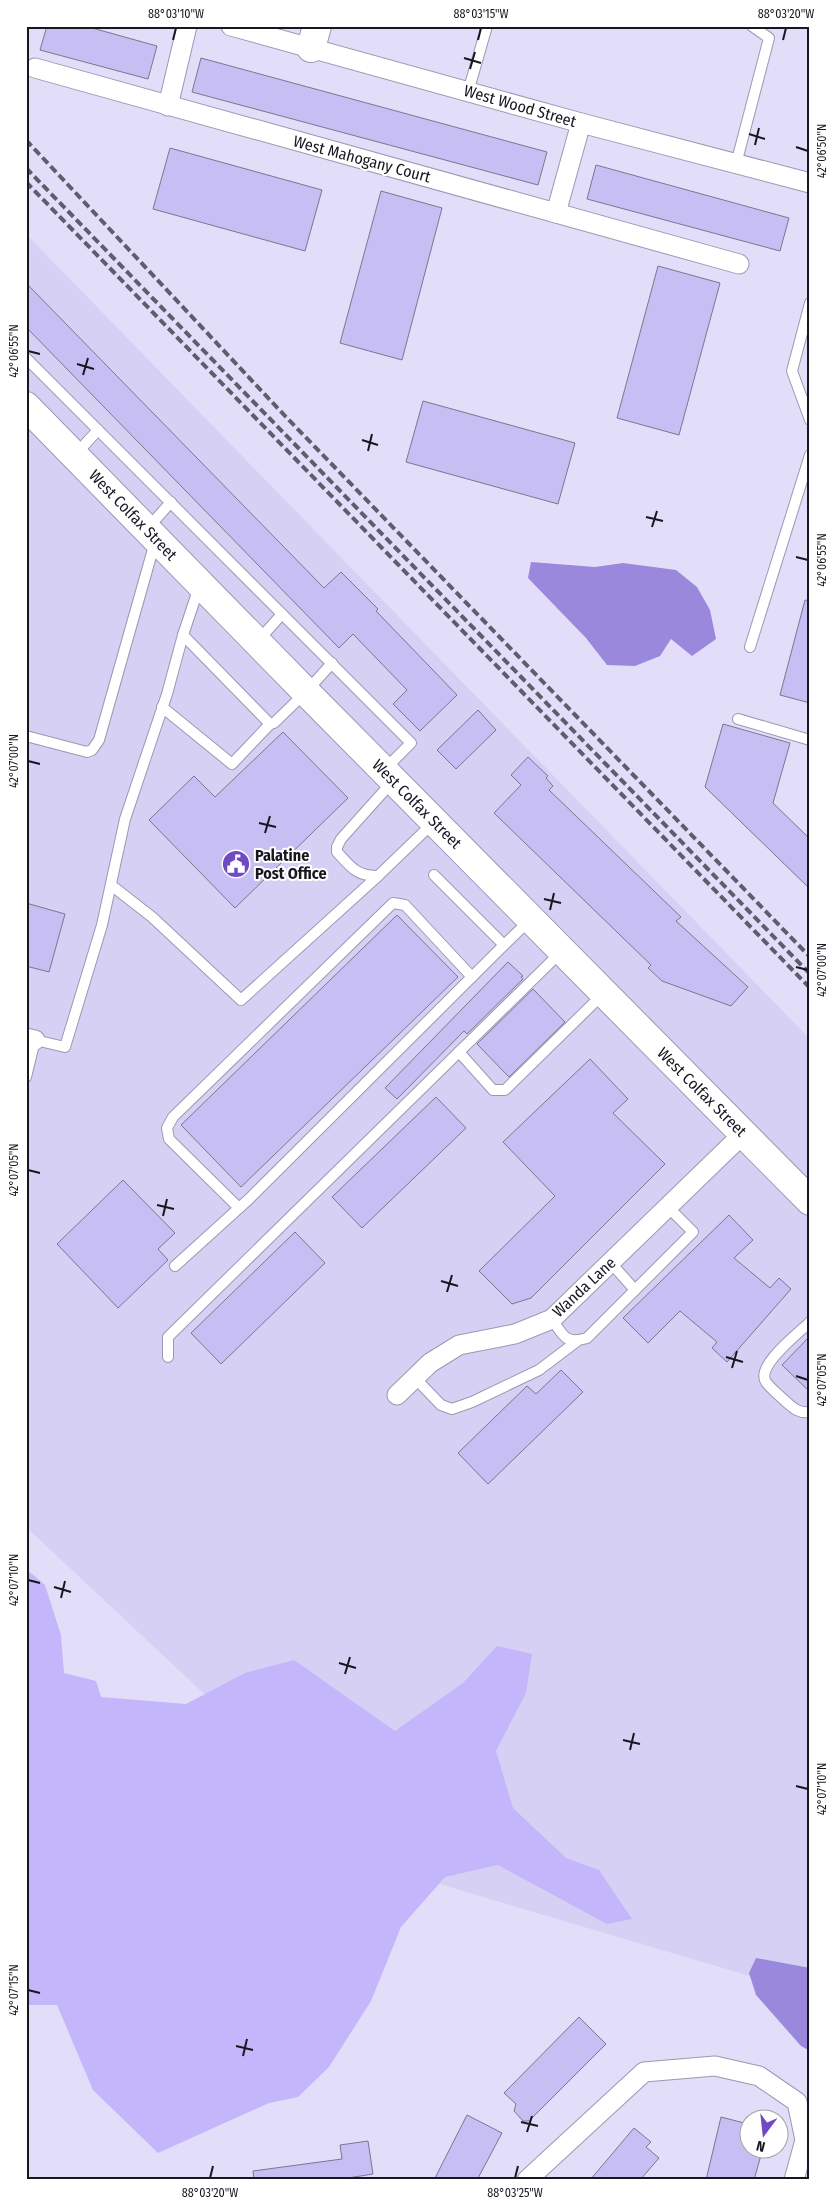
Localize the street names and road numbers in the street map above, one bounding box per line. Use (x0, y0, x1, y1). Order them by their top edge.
street label: West Wood Street (462, 81, 579, 131)
street label: West Mahogany Court (291, 132, 433, 187)
street label: West Colfax Street (85, 466, 182, 565)
street label: West Colfax Street (368, 755, 466, 853)
street label: West Colfax Street (653, 1043, 751, 1141)
street label: Wanda Lane (549, 1253, 619, 1321)

